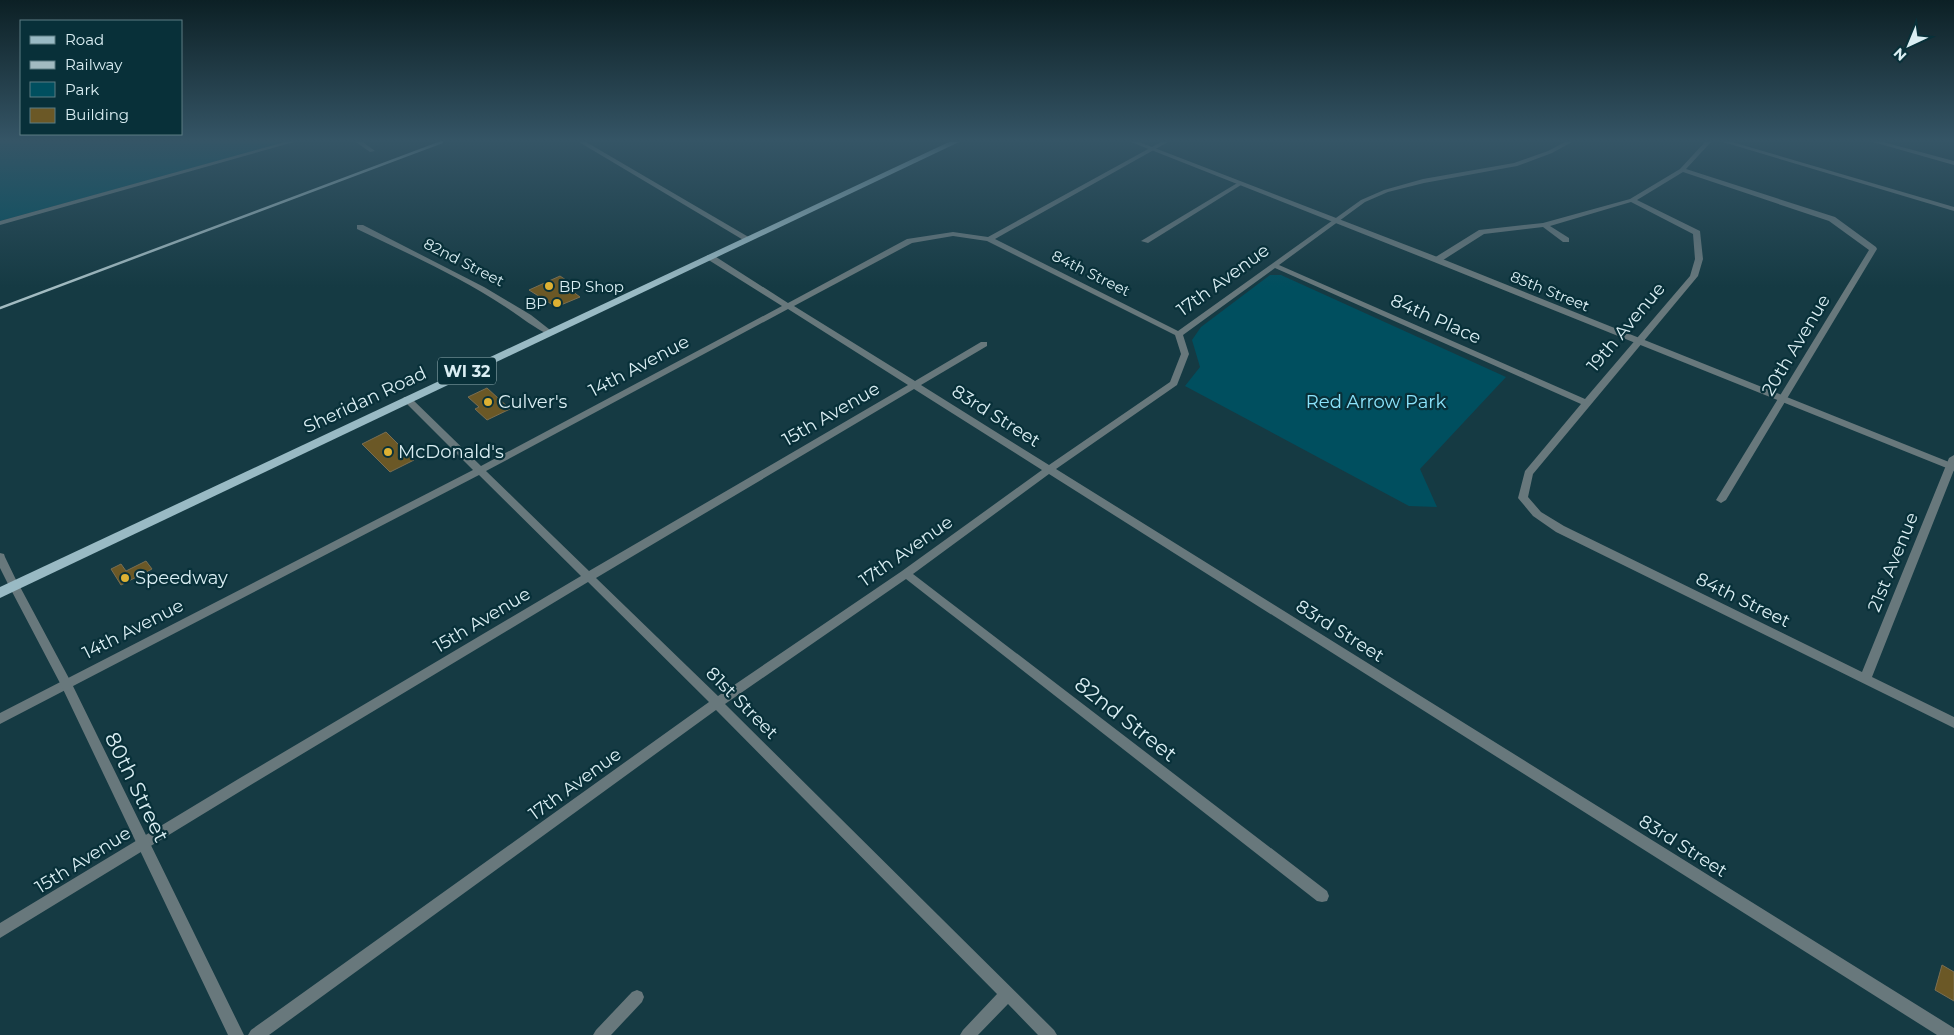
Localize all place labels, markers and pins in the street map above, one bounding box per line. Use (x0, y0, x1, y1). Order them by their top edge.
place label: BP Shop (559, 277, 624, 296)
marker: BP Shop (543, 280, 555, 292)
place label: BP (525, 294, 547, 313)
marker: BP (551, 297, 563, 309)
place label: Culver's (498, 391, 568, 413)
marker: Culver's (482, 396, 494, 408)
place label: McDonald's (398, 441, 504, 463)
marker: McDonald's (382, 446, 394, 458)
place label: Speedway (135, 567, 228, 589)
marker: Speedway (119, 572, 131, 584)

